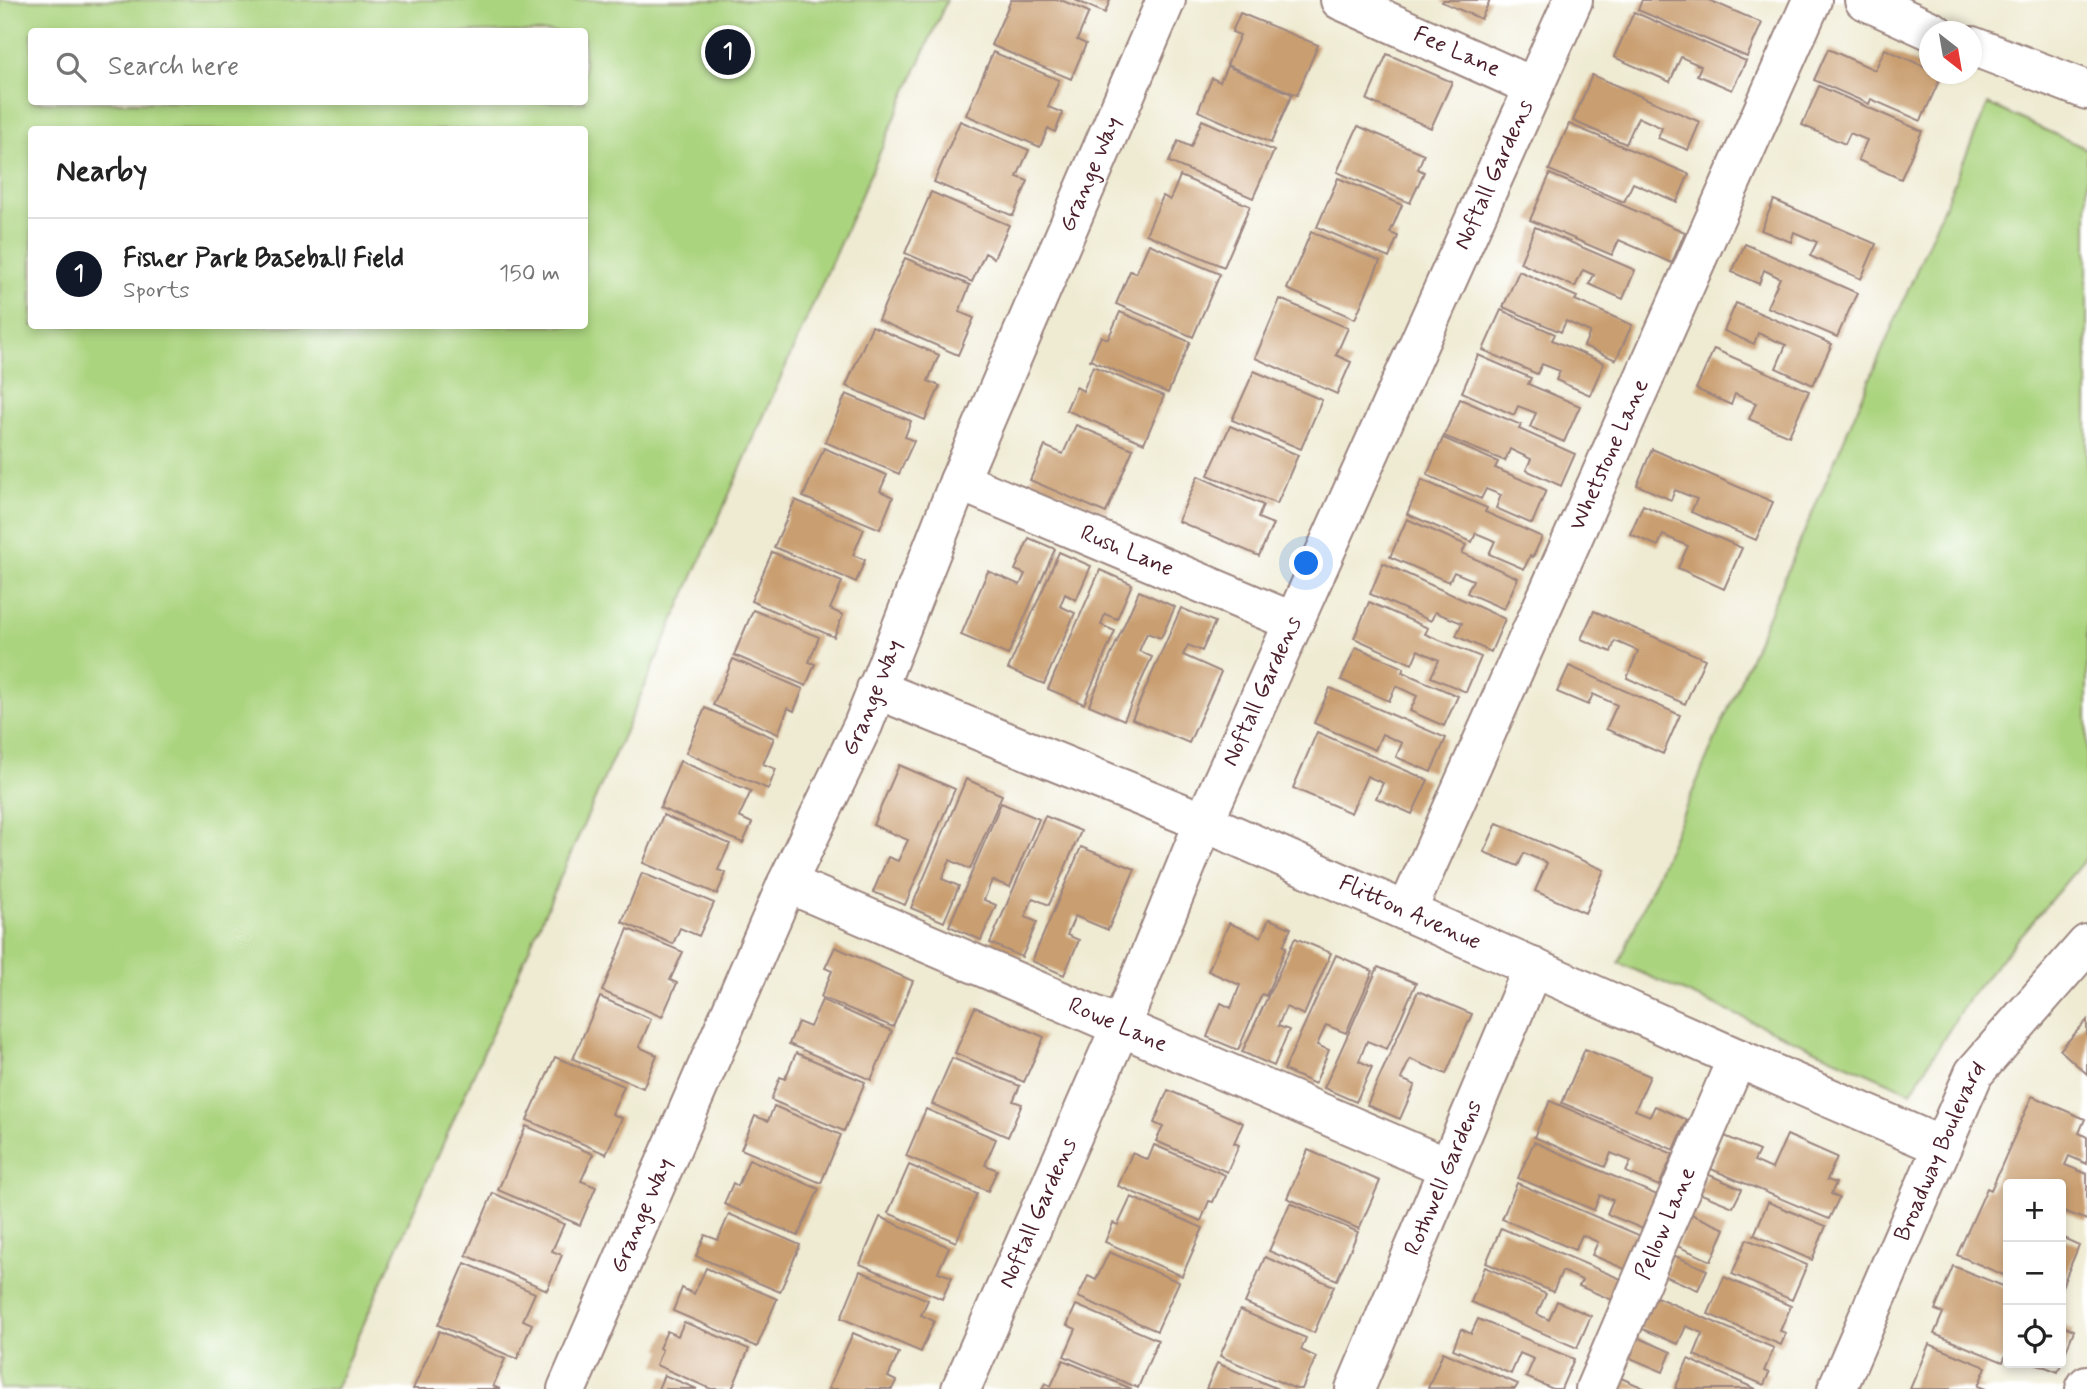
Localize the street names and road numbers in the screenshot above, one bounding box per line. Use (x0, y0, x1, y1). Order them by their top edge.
street label: Fee Lane (1409, 20, 1505, 85)
street label: Noftall Gardens (1448, 96, 1541, 255)
street label: Grange Way (1053, 112, 1129, 237)
street label: Whetstone Lane (1563, 374, 1657, 536)
street label: Rush Lane (1075, 519, 1178, 585)
street label: Noftall Gardens (1216, 612, 1309, 771)
street label: Grange Way (835, 635, 910, 761)
street label: Flitton Avenue (1334, 869, 1485, 958)
street label: Rowe Lane (1063, 991, 1172, 1060)
street label: Broadway Boulevard (1888, 1055, 1993, 1246)
street label: Rothwell Gardens (1398, 1096, 1490, 1260)
street label: Noftall Gardens (992, 1134, 1085, 1293)
street label: Grange Way (604, 1153, 681, 1278)
street label: Pellow Lane (1629, 1163, 1703, 1285)

